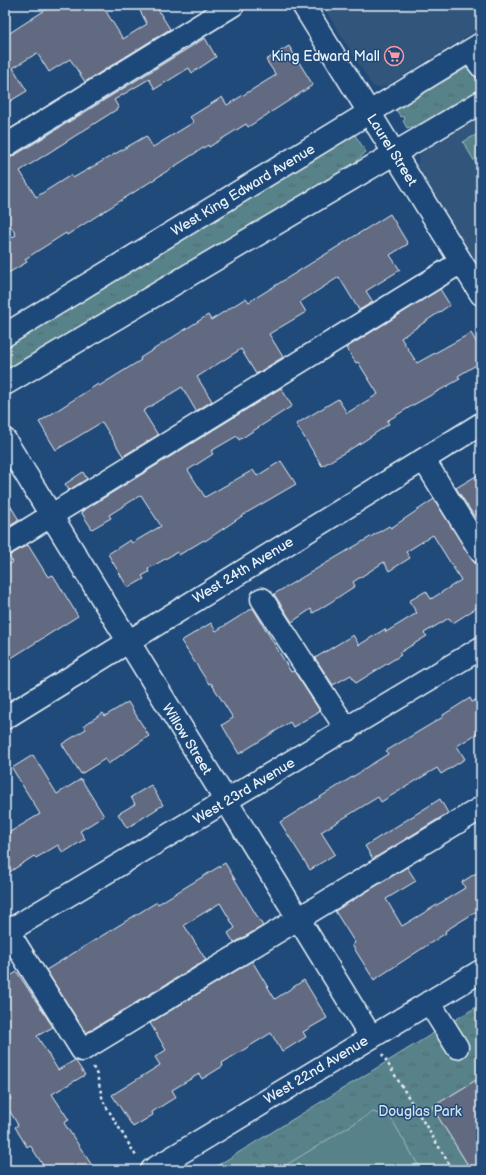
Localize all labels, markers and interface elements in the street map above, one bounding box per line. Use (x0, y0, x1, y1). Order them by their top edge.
supermarket icon: King Edward Mall (383, 45, 405, 67)
place label: King Edward Mall (271, 48, 380, 65)
street label: Laurel Street (363, 111, 421, 190)
street label: West King Edward Avenue (168, 140, 318, 240)
street label: West 24th Avenue (189, 533, 297, 607)
street label: Willow Street (158, 700, 216, 778)
street label: West 23rd Avenue (190, 754, 298, 828)
street label: West 22nd Avenue (261, 1032, 371, 1108)
park label: Douglas Park (378, 1103, 462, 1120)

